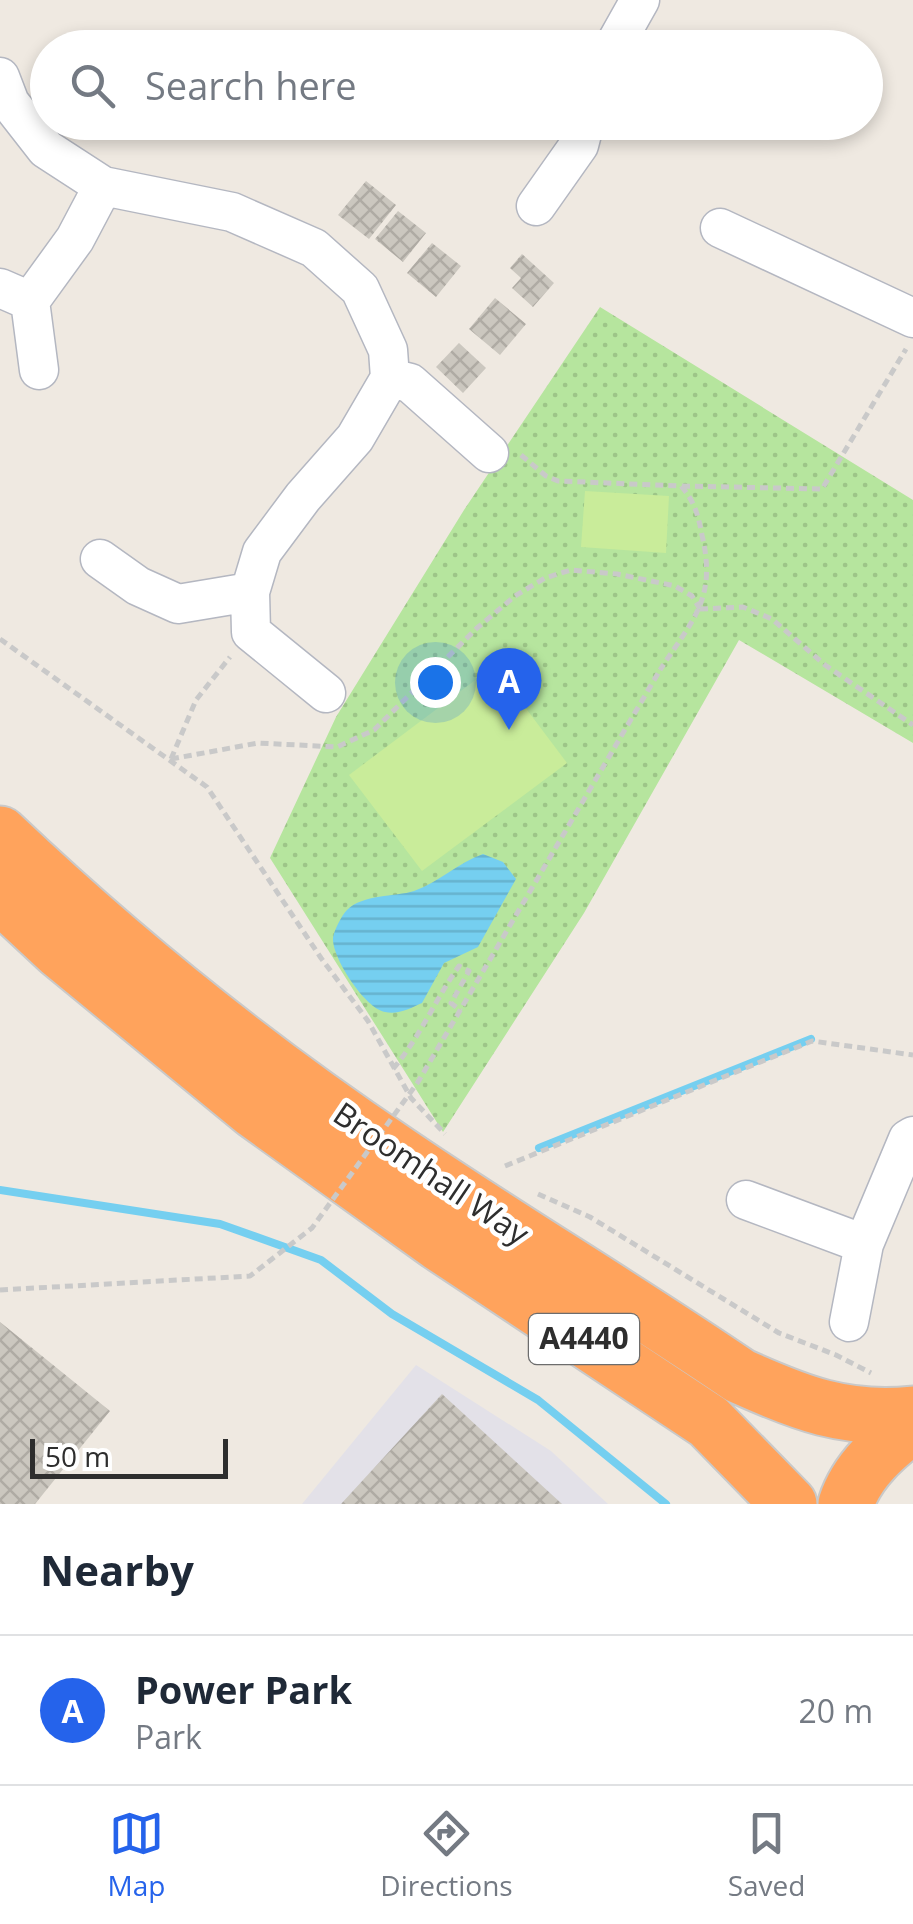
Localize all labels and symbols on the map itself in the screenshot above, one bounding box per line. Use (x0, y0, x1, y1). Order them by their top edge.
pin: A (476, 648, 542, 730)
your location (410, 657, 461, 708)
street label: Broomhall Way (326, 1091, 539, 1255)
road number: A4440 (529, 1314, 639, 1364)
scale bar (30, 1434, 228, 1478)

